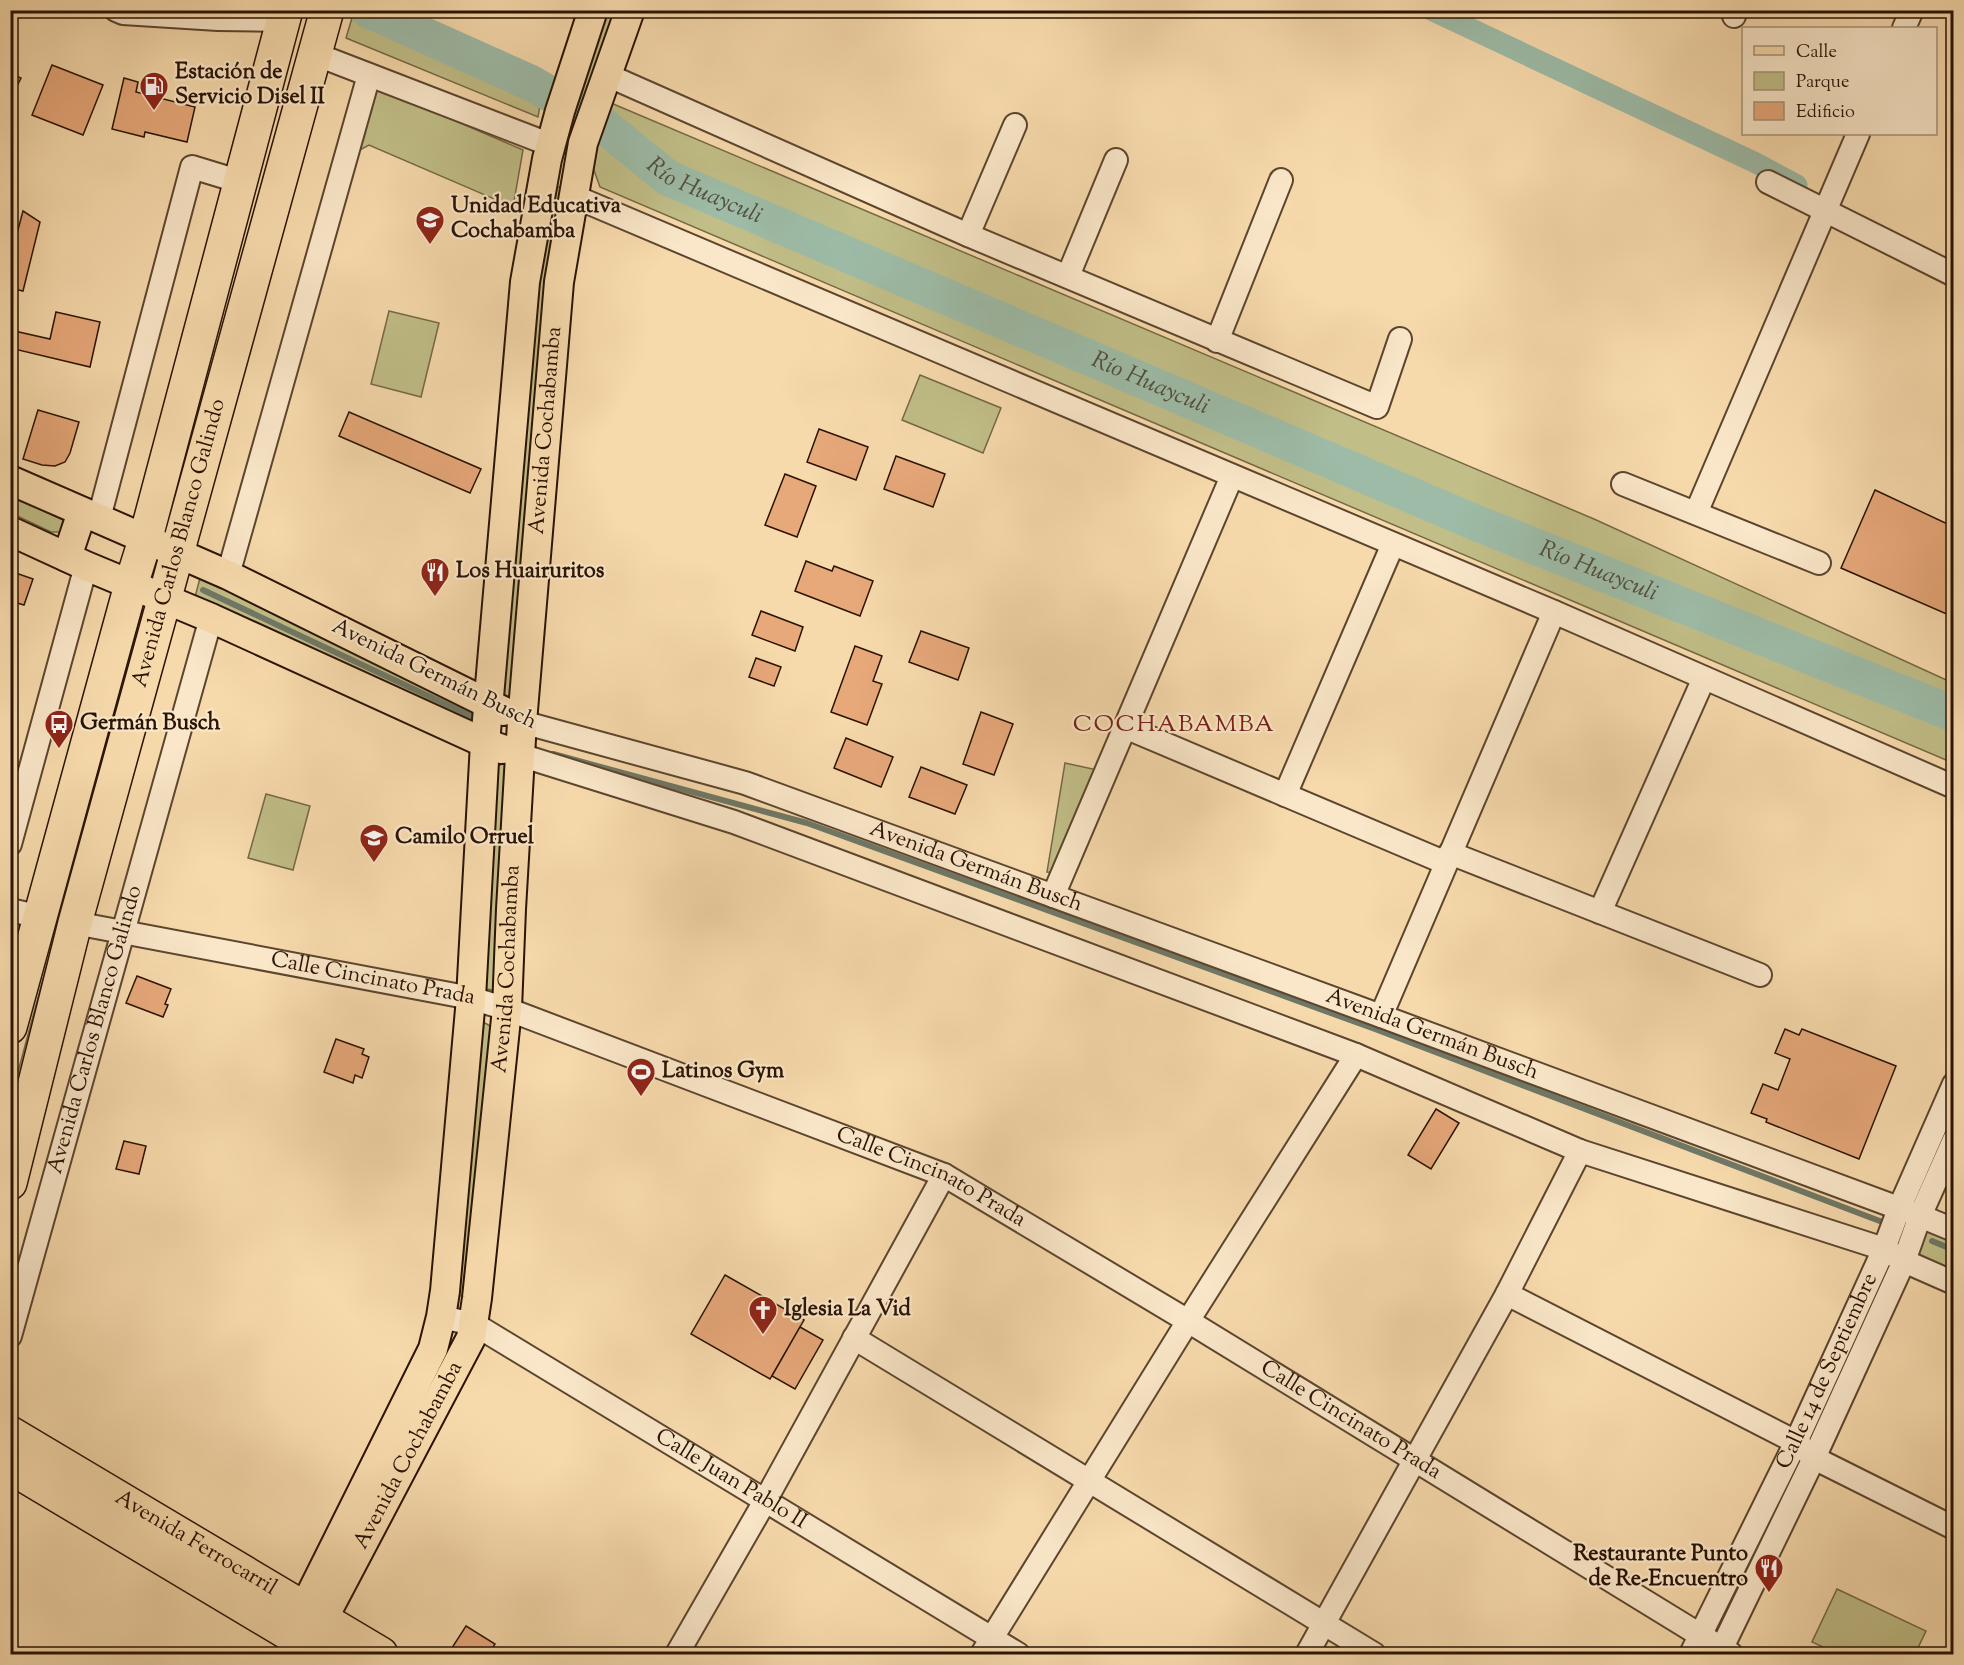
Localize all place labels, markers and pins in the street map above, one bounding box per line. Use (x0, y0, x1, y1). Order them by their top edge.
place label: Estación de Servicio Disel II (175, 57, 326, 114)
fuel station icon: Estación de Servicio Disel II (138, 70, 170, 112)
place label: Unidad Educativa Cochabamba (451, 191, 622, 248)
school or university icon: Unidad Educativa Cochabamba (414, 204, 446, 246)
restaurant icon: Los Huairuritos (419, 556, 451, 598)
place label: Los Huairuritos (456, 556, 605, 588)
bus stop icon: Germán Busch (43, 708, 75, 750)
place label: Germán Busch (80, 708, 221, 740)
school or university icon: Camilo Orruel (358, 822, 390, 864)
place label: Camilo Orruel (395, 822, 535, 854)
sports icon: Latinos Gym (625, 1056, 657, 1098)
place label: Latinos Gym (662, 1056, 785, 1088)
church icon: Iglesia La Vid (747, 1294, 779, 1336)
place label: Iglesia La Vid (784, 1294, 912, 1326)
place label: Restaurante Punto de Re-Encuentro (1573, 1539, 1748, 1596)
restaurant icon: Restaurante Punto de Re-Encuentro (1753, 1552, 1785, 1594)

